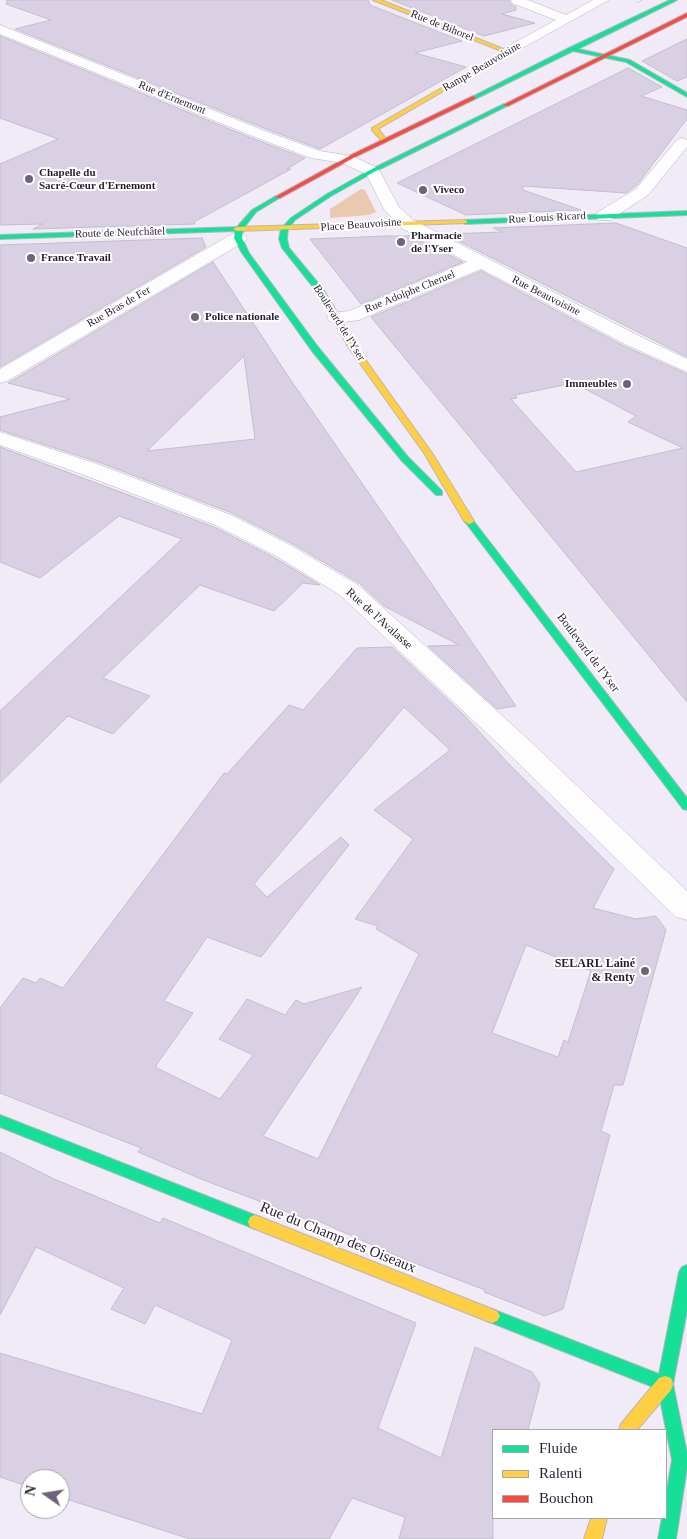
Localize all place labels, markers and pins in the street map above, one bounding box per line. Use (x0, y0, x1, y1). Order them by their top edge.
place label: Chapelle du Sacré-Cœur d'Ernemont (39, 166, 155, 192)
marker: Chapelle du Sacré-Cœur d'Ernemont (23, 173, 35, 185)
place label: Viveco (433, 183, 464, 197)
marker: Viveco (417, 184, 429, 196)
place label: Pharmacie de l'Yser (411, 229, 462, 255)
marker: Pharmacie de l'Yser (395, 236, 407, 248)
place label: France Travail (41, 251, 111, 265)
marker: France Travail (25, 252, 37, 264)
place label: Police nationale (205, 310, 279, 324)
marker: Police nationale (189, 311, 201, 323)
place label: Immeubles (565, 377, 617, 391)
marker: Immeubles (621, 378, 633, 390)
place label: SELARL Lainé & Renty (555, 957, 635, 985)
marker: SELARL Lainé & Renty (639, 965, 651, 977)

